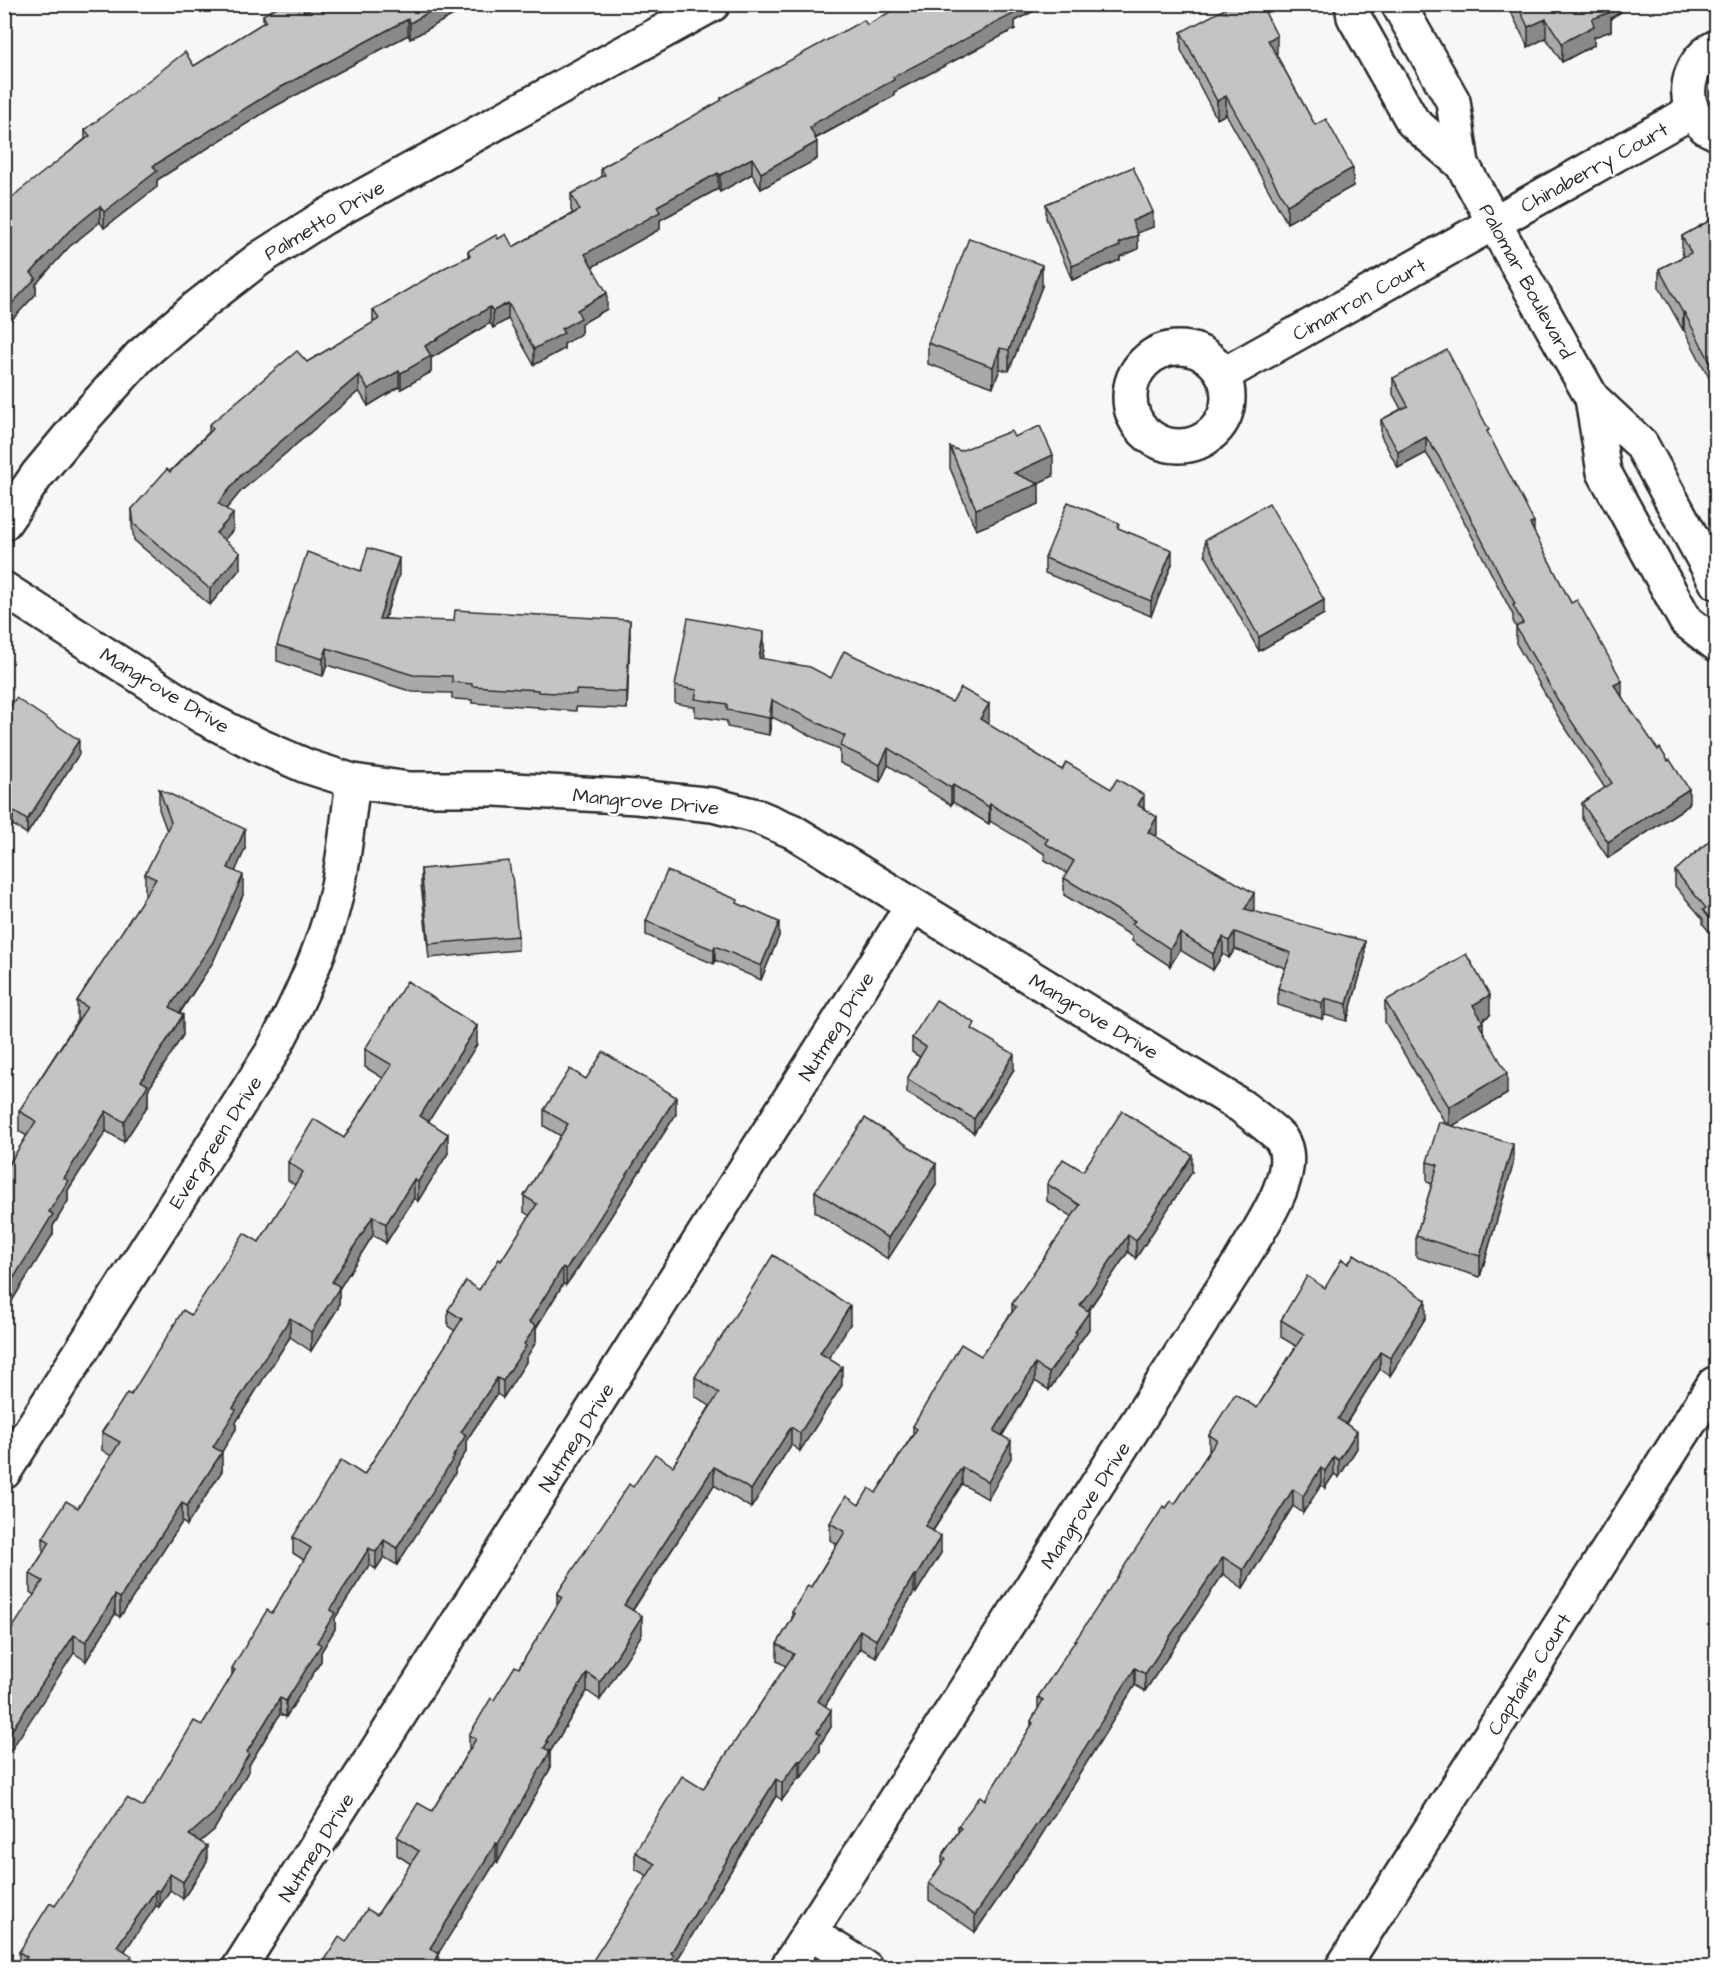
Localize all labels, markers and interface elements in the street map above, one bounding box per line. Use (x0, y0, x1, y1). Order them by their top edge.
street label: Chinaberry Court (1516, 116, 1674, 221)
street label: Palmetto Drive (259, 174, 390, 268)
street label: Palomar Boulevard (1472, 199, 1580, 364)
street label: Cimarron Court (1288, 252, 1431, 348)
street label: Mangrove Drive (94, 641, 235, 742)
street label: Mangrove Drive (572, 782, 720, 823)
street label: Nutmeg Drive (792, 967, 882, 1087)
street label: Mangrove Drive (1023, 967, 1164, 1068)
street label: Evergreen Drive (162, 1070, 270, 1215)
street label: Nutmeg Drive (532, 1378, 622, 1498)
street label: Mangrove Drive (1034, 1436, 1138, 1575)
street label: Captains Court (1481, 1608, 1579, 1741)
street label: Nutmeg Drive (272, 1788, 362, 1908)

